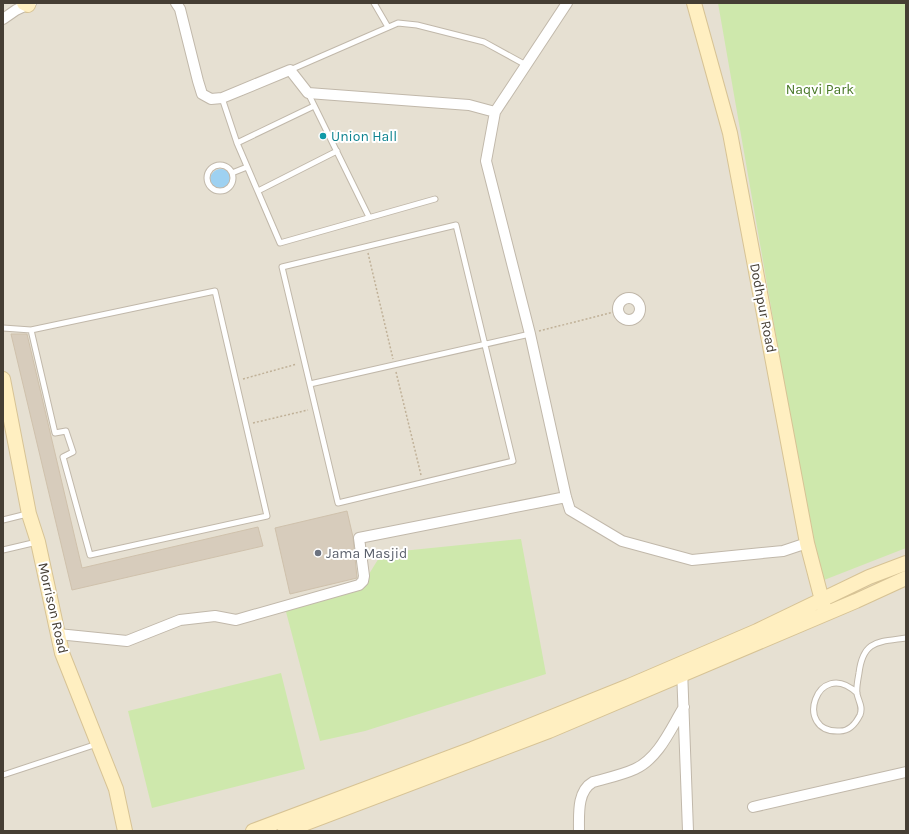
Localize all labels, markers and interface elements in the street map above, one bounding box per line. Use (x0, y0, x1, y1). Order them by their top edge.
park label: Naqvi Park (786, 81, 854, 98)
place label: Union Hall (331, 128, 397, 145)
marker: Union Hall (318, 131, 328, 141)
street label: Dodhpur Road (746, 262, 780, 354)
place label: Jama Masjid (326, 545, 407, 562)
marker: Jama Masjid (313, 548, 323, 558)
street label: Morrison Road (34, 561, 72, 655)

